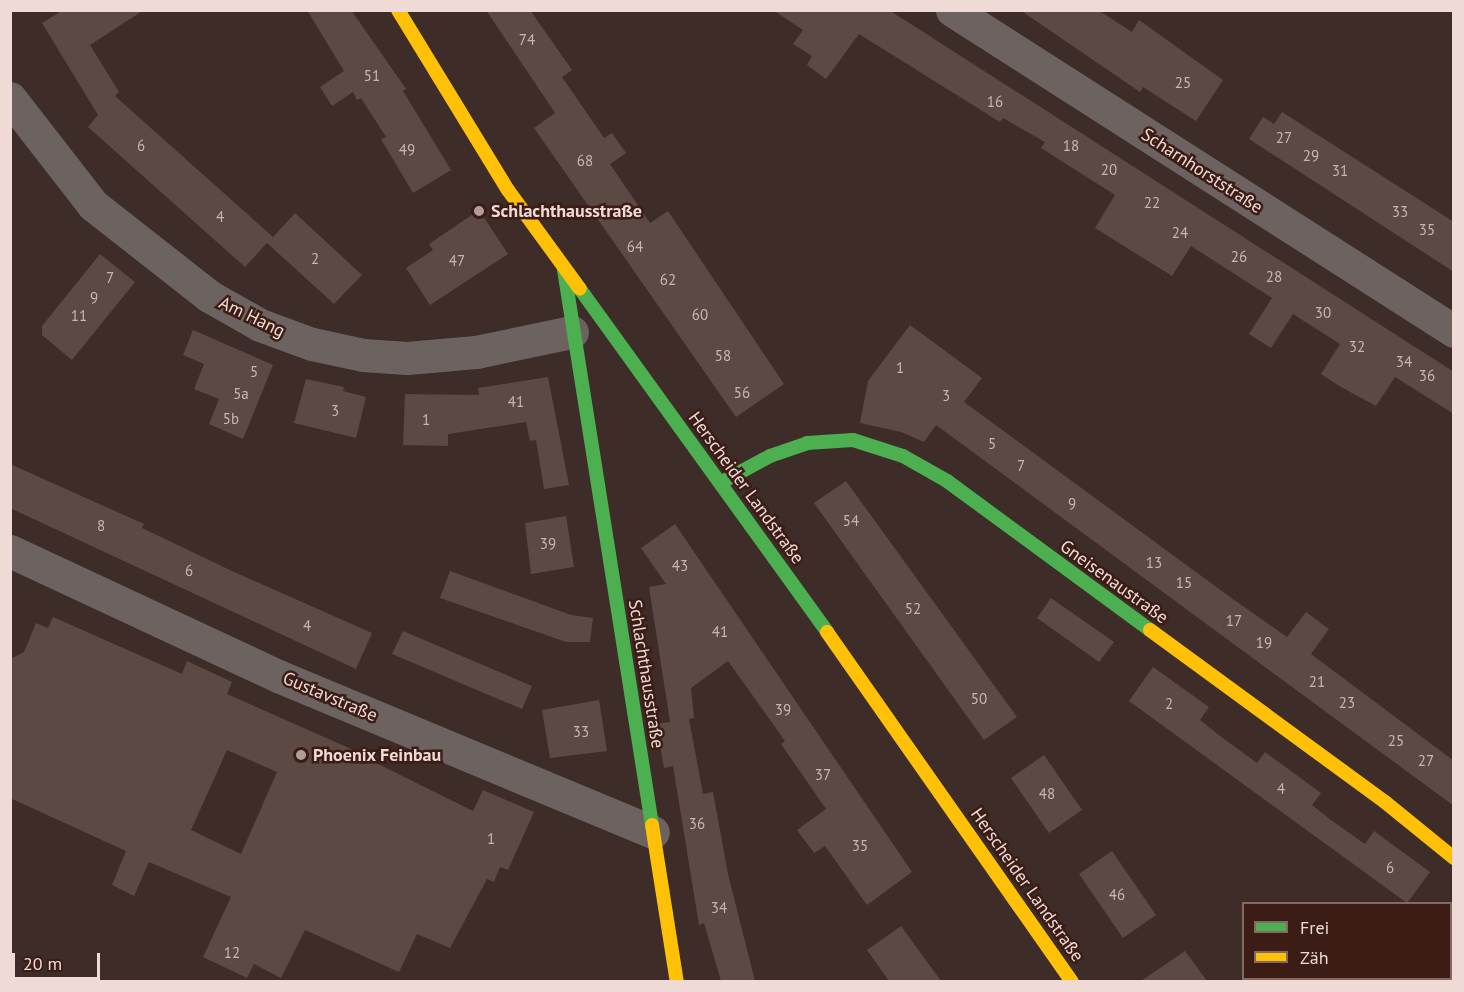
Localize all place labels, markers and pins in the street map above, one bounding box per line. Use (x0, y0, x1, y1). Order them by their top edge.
place label: Schlachthausstraße (491, 200, 642, 222)
marker: Schlachthausstraße (472, 204, 486, 218)
place label: Phoenix Feinbau (313, 744, 442, 766)
marker: Phoenix Feinbau (294, 748, 308, 762)

